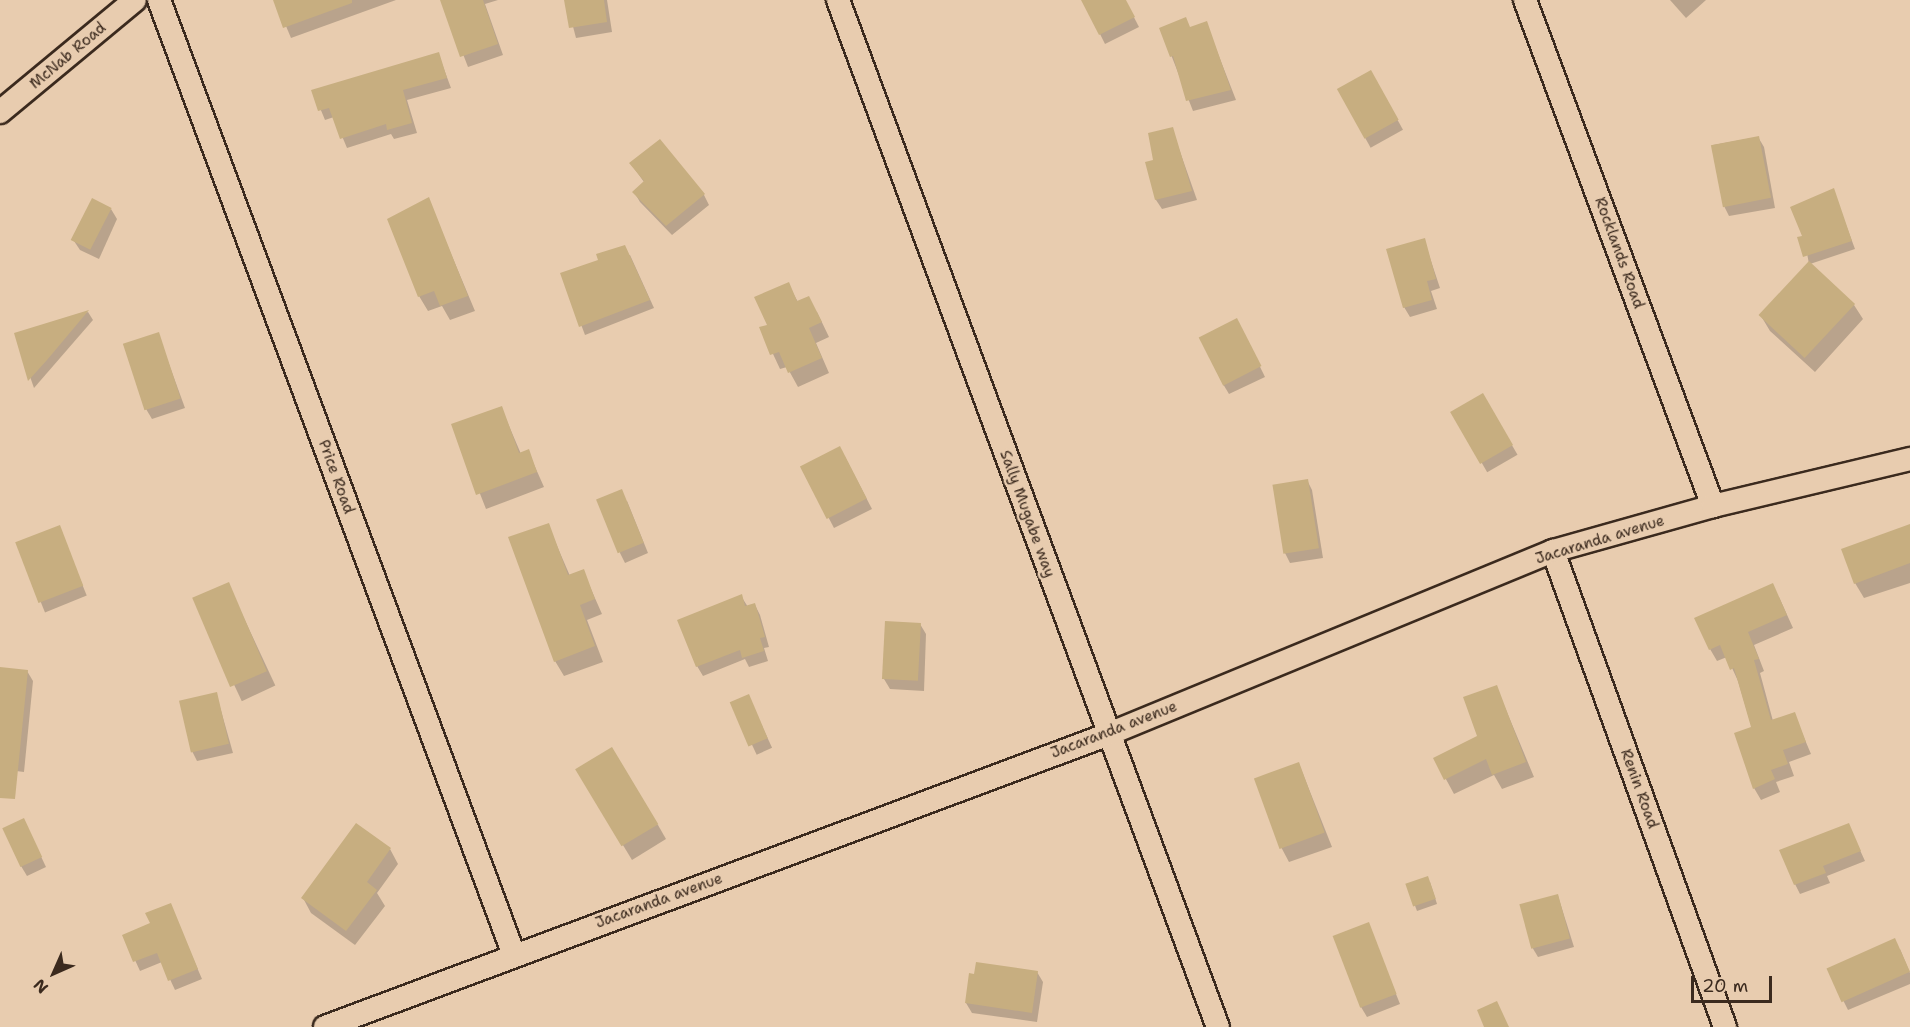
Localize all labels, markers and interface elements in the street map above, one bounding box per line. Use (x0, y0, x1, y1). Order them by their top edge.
street label: McNab Road (26, 19, 110, 93)
street label: Rocklands Road (1590, 195, 1648, 311)
street label: Price Road (314, 437, 358, 517)
street label: Sally Mugabe way (996, 448, 1058, 580)
street label: Jacaranda avenue (1533, 512, 1667, 568)
street label: Jacaranda avenue (1048, 698, 1180, 762)
street label: Renin Road (1616, 747, 1662, 831)
street label: Jacaranda avenue (593, 870, 725, 932)
north arrow (24, 943, 84, 1003)
scale bar (1694, 964, 1775, 1002)
text: N (29, 974, 53, 998)
text: 20 m (1702, 974, 1748, 998)

